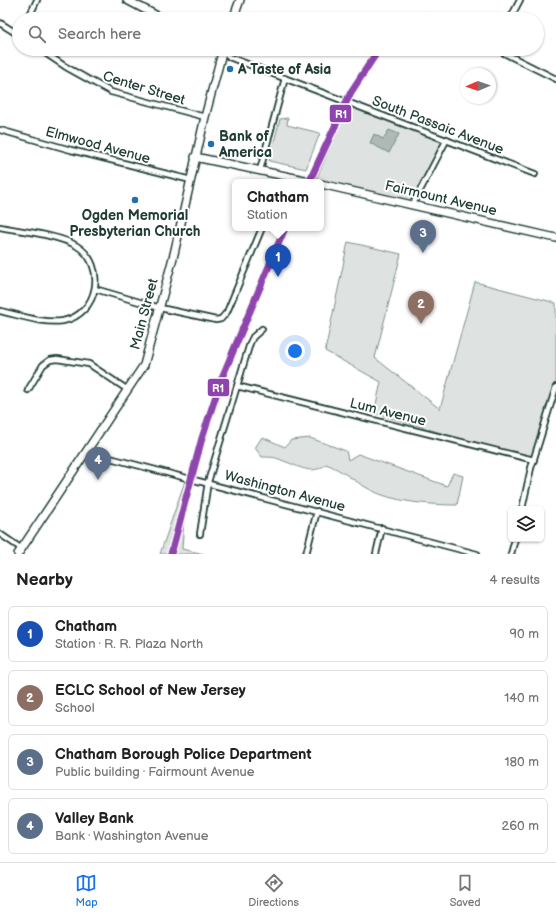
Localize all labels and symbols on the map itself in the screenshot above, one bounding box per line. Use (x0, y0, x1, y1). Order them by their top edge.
place label: A Taste of Asia (237, 61, 331, 78)
marker: A Taste of Asia (225, 64, 235, 74)
street label: Center Street (101, 67, 188, 109)
north arrow (460, 68, 496, 104)
street label: South Passaic Avenue (370, 92, 506, 158)
line badge: R1 (329, 104, 352, 123)
text: R1 (335, 108, 347, 121)
street label: Elmwood Avenue (44, 123, 152, 167)
place label: Bank of America (218, 128, 272, 161)
marker: Bank of America (206, 139, 216, 149)
street label: Fairmount Avenue (383, 177, 499, 219)
marker: Ogden Memorial Presbyterian Church (130, 195, 140, 205)
place label: Ogden Memorial Presbyterian Church (70, 207, 200, 240)
pin: 3 (410, 220, 436, 253)
pin: 1 (265, 244, 291, 277)
street label: Main Street (126, 276, 162, 352)
pin: 2 (408, 291, 434, 324)
your location (285, 341, 305, 361)
line badge: R1 (207, 378, 230, 397)
text: R1 (212, 382, 224, 395)
street label: Lum Avenue (348, 394, 428, 430)
pin: 4 (85, 447, 111, 480)
street label: Washington Avenue (223, 467, 347, 515)

